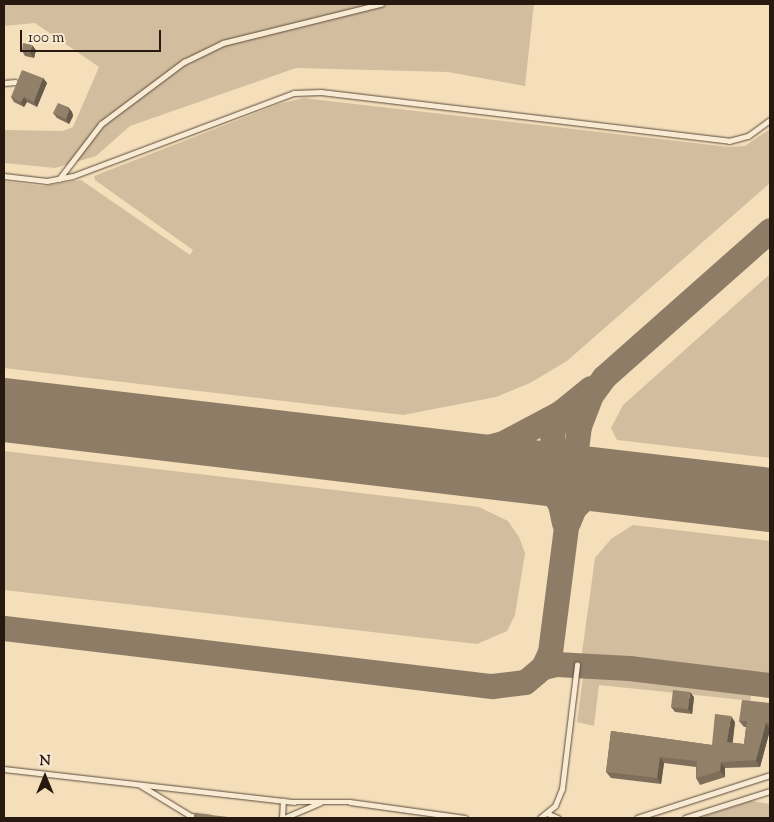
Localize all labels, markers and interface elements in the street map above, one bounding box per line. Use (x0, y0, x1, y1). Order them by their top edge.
scale bar (22, 20, 164, 52)
text: 100 m (28, 28, 64, 49)
north arrow (20, 752, 70, 802)
text: N (39, 752, 51, 772)

